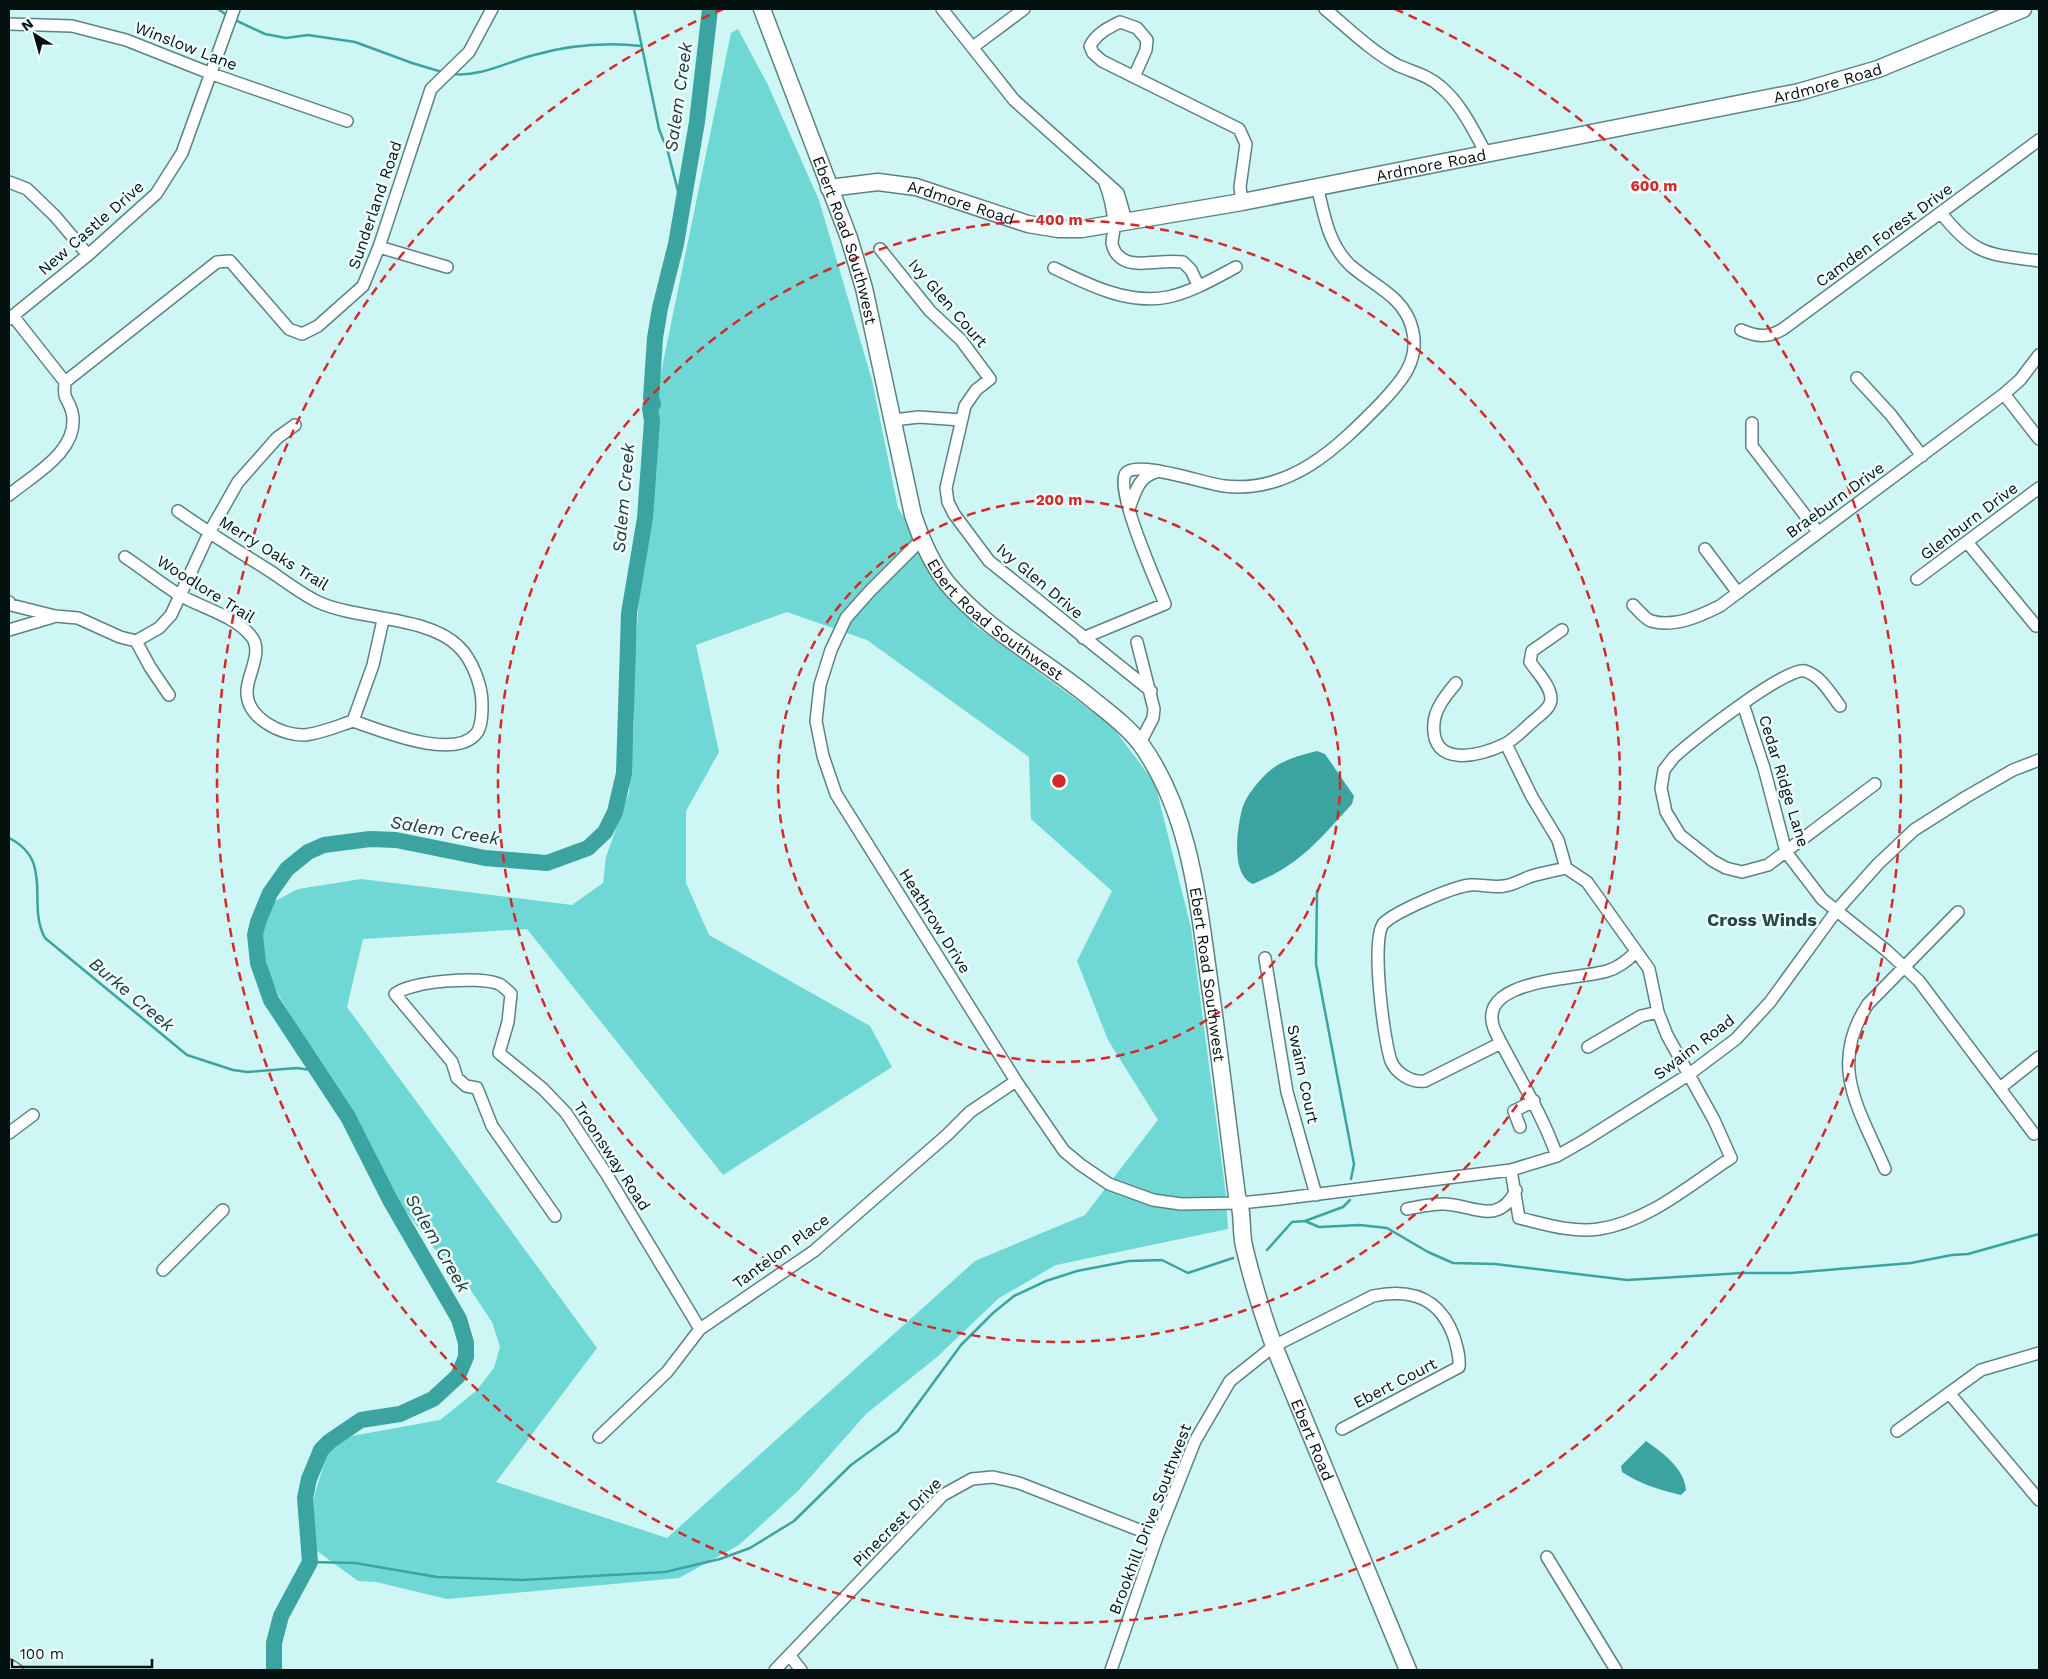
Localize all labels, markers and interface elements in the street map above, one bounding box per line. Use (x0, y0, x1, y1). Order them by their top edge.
north arrow (10, 10, 60, 60)
text: N (18, 15, 36, 34)
street label: Winslow Lane (132, 18, 240, 74)
water label: Salem Creek (660, 40, 696, 153)
street label: Ardmore Road (1772, 59, 1884, 106)
street label: Sunderland Road (344, 138, 406, 272)
street label: Ardmore Road (1374, 145, 1488, 185)
street label: Ebert Road Southwest (809, 153, 881, 326)
street label: Ardmore Road (906, 176, 1017, 228)
street label: New Castle Drive (34, 177, 148, 279)
text: 600 m (1631, 177, 1677, 195)
street label: Camden Forest Drive (1812, 179, 1956, 291)
text: 400 m (1035, 211, 1083, 229)
street label: Ivy Glen Court (905, 255, 992, 351)
water label: Salem Creek (608, 441, 638, 554)
street label: Braeburn Drive (1782, 458, 1888, 542)
street label: Glenburn Drive (1916, 478, 2022, 564)
text: 200 m (1036, 491, 1082, 509)
street label: Merry Oaks Trail (216, 512, 332, 594)
street label: Ivy Glen Drive (993, 539, 1087, 623)
street label: Woodlore Trail (153, 551, 259, 627)
street label: Ebert Road Southwest (923, 555, 1068, 684)
street label: Cedar Ridge Lane (1755, 713, 1813, 849)
centre of rings (1050, 772, 1068, 790)
water label: Salem Creek (389, 811, 502, 849)
street label: Heathrow Drive (895, 865, 975, 977)
street label: Ebert Road Southwest (1186, 886, 1230, 1063)
district label: Cross Winds (1707, 909, 1817, 930)
water label: Burke Creek (85, 952, 180, 1036)
street label: Swaim Road (1650, 1010, 1738, 1084)
street label: Swaim Court (1283, 1023, 1323, 1125)
street label: Troonsway Road (570, 1098, 654, 1214)
water label: Salem Creek (401, 1190, 475, 1297)
street label: Tantelon Place (729, 1210, 833, 1292)
street label: Ebert Court (1350, 1354, 1440, 1412)
street label: Ebert Road (1287, 1396, 1338, 1483)
street label: Brookhill Drive Southwest (1105, 1421, 1195, 1617)
street label: Pinecrest Drive (849, 1474, 945, 1570)
scale bar (12, 1636, 152, 1668)
text: 100 m (20, 1645, 64, 1663)

